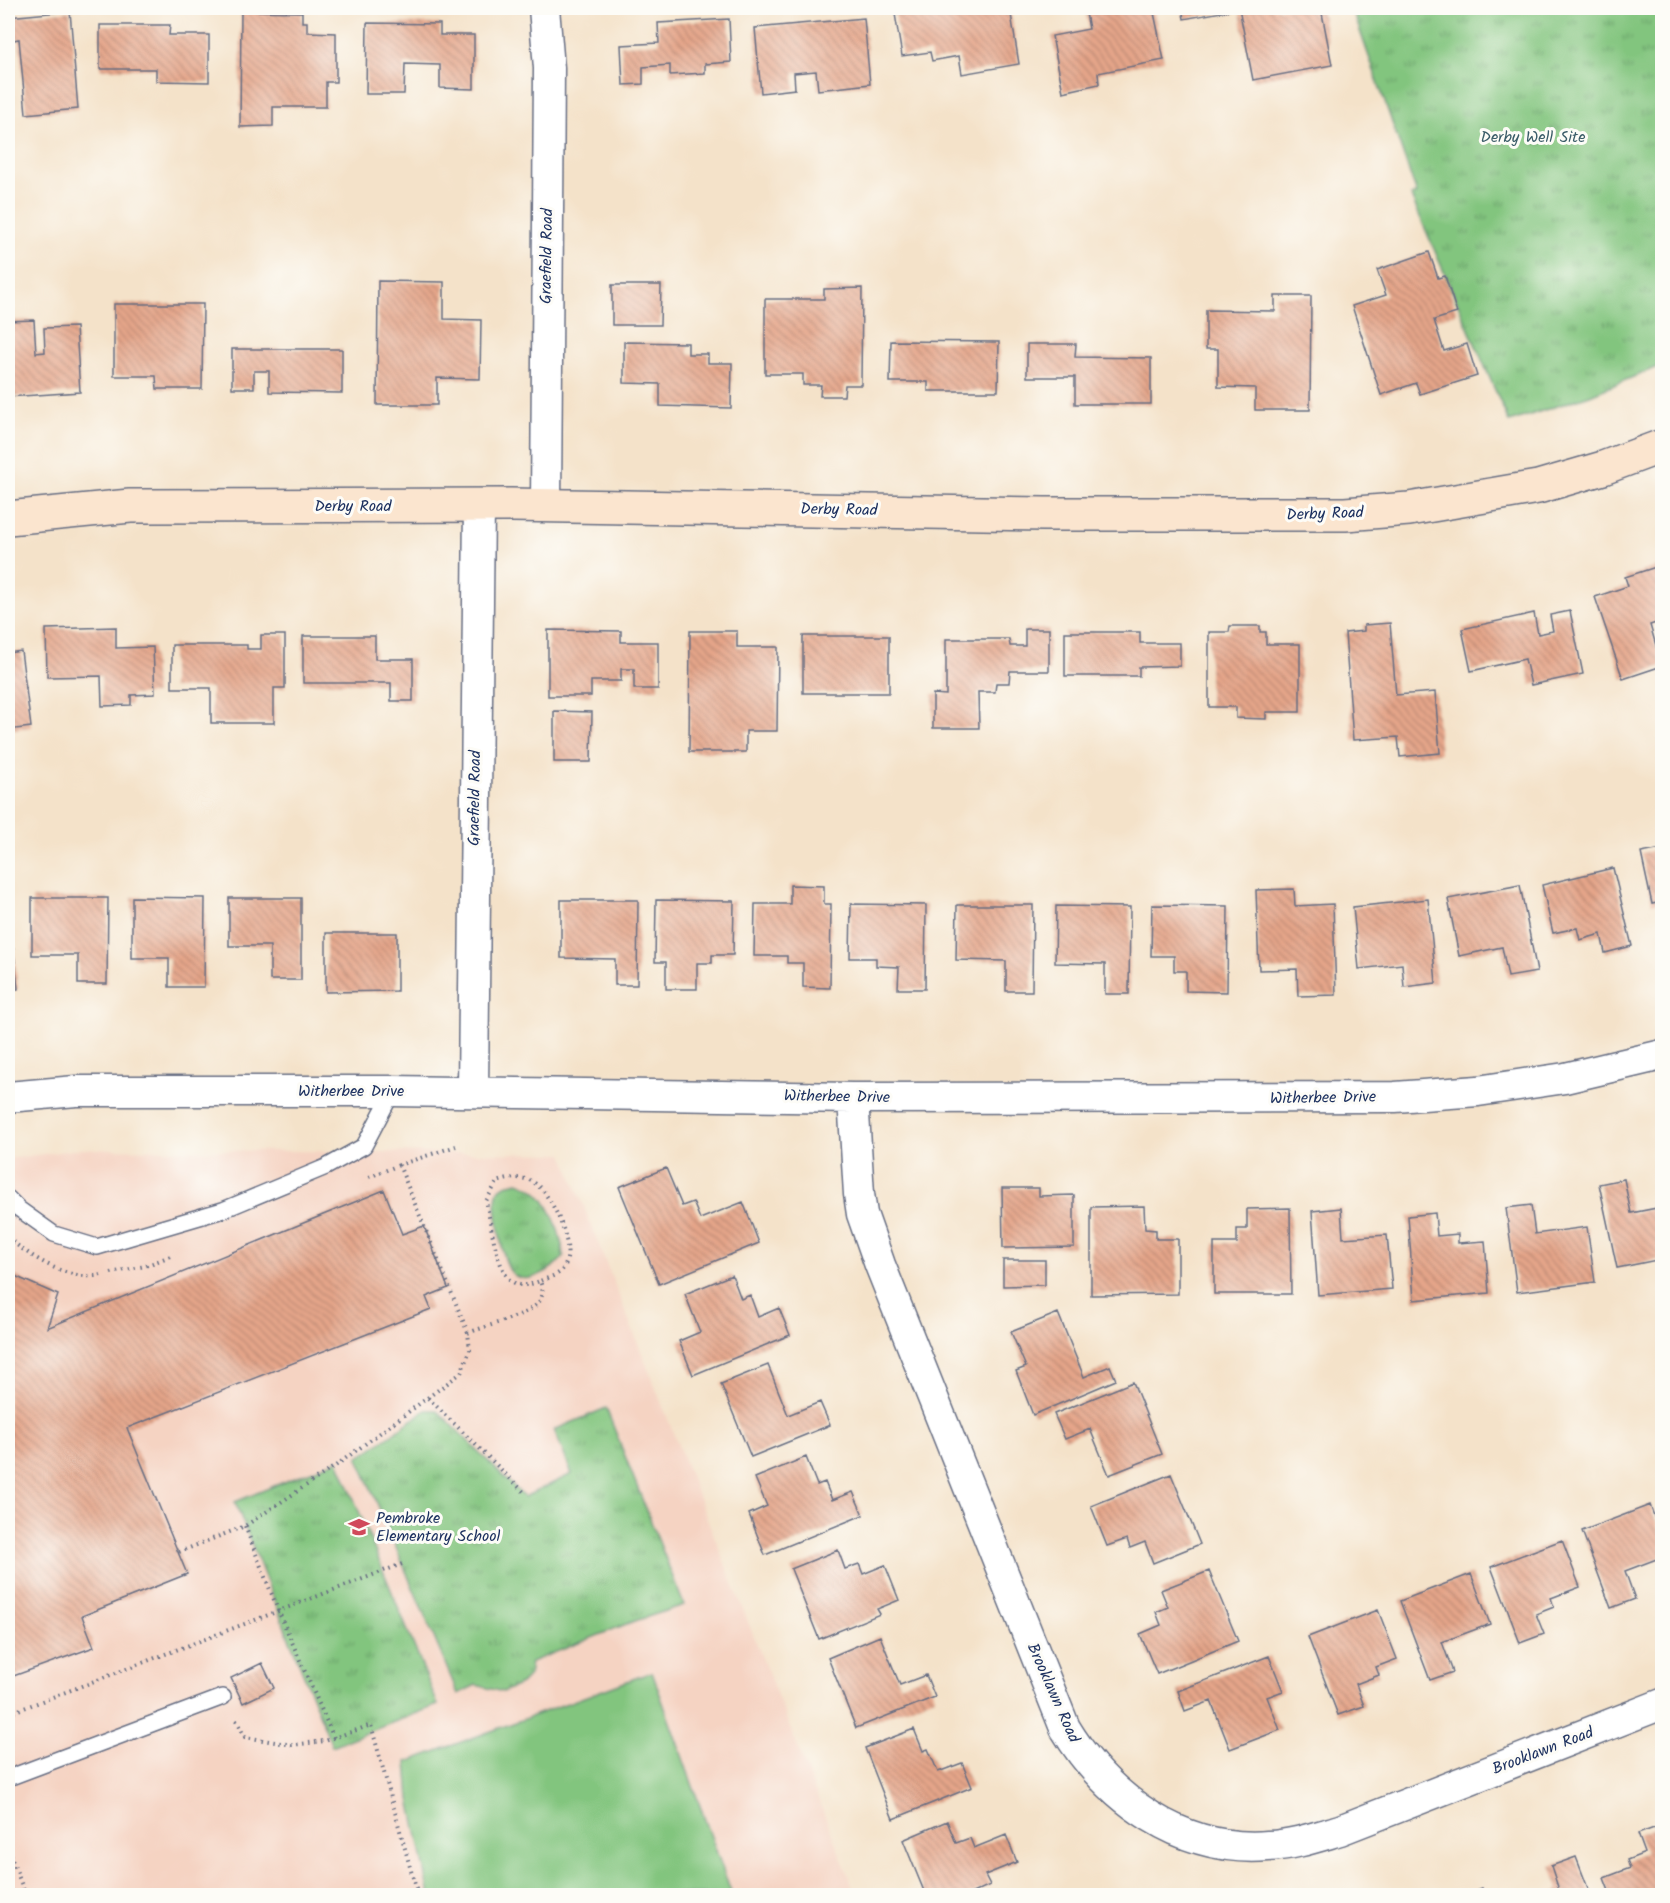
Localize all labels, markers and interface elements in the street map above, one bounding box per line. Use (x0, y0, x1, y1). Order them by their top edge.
park label: Derby Well Site (1481, 125, 1585, 150)
street label: Graefield Road (534, 207, 560, 304)
street label: Derby Road (314, 494, 393, 519)
street label: Derby Road (800, 497, 879, 523)
street label: Derby Road (1286, 500, 1365, 528)
street label: Graefield Road (462, 749, 488, 846)
street label: Witherbee Drive (298, 1079, 404, 1104)
street label: Witherbee Drive (784, 1084, 890, 1110)
street label: Witherbee Drive (1270, 1085, 1376, 1111)
place label: Pembroke Elementary School (376, 1506, 501, 1549)
school or university icon: Pembroke Elementary School (347, 1515, 371, 1539)
street label: Brooklawn Road (1020, 1639, 1087, 1748)
street label: Brooklawn Road (1489, 1720, 1598, 1782)

